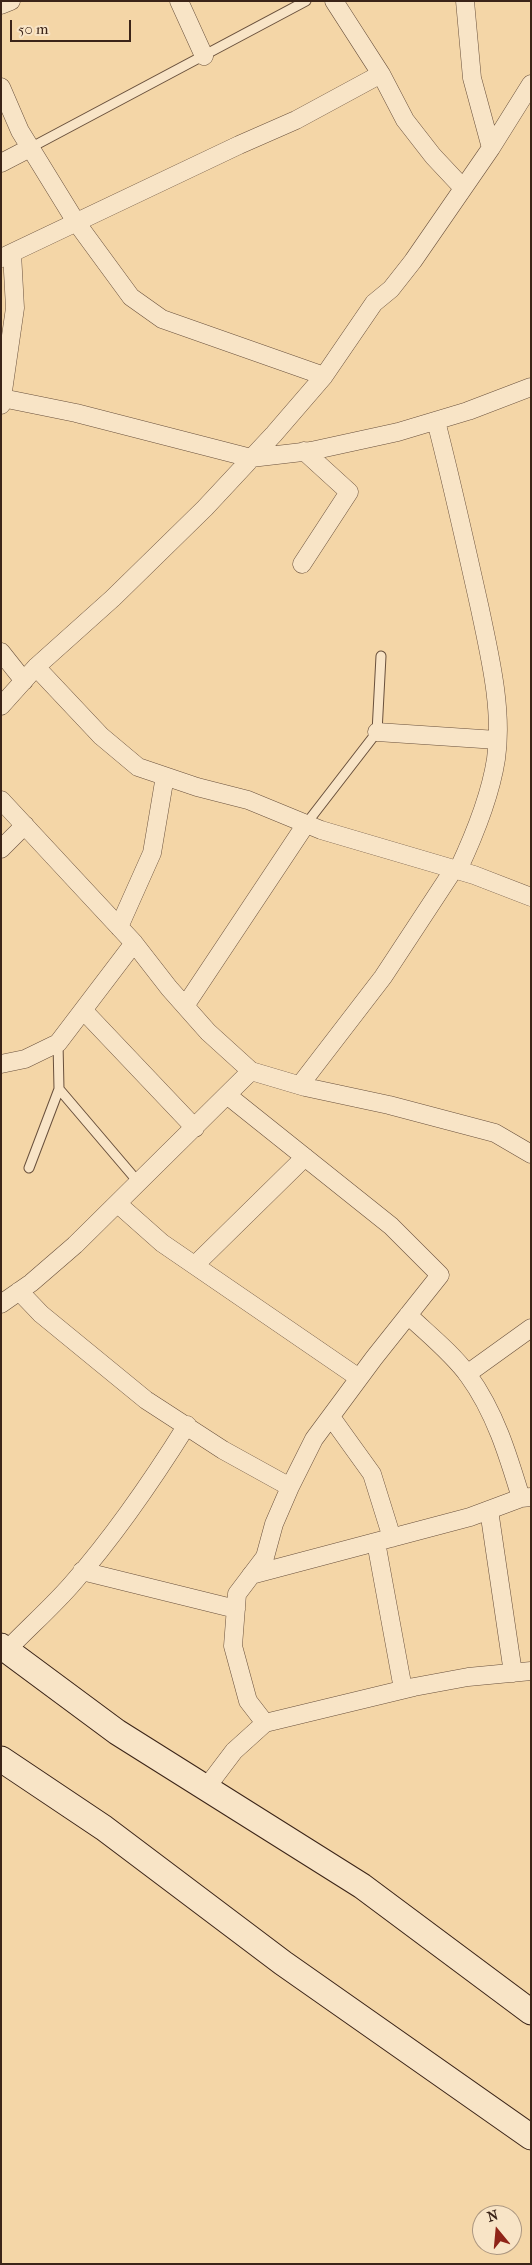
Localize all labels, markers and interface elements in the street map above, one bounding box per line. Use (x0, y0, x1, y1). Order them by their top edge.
scale bar (12, 10, 134, 42)
text: 50 m (18, 20, 48, 38)
north arrow (472, 2205, 522, 2255)
text: N (485, 2206, 500, 2226)

